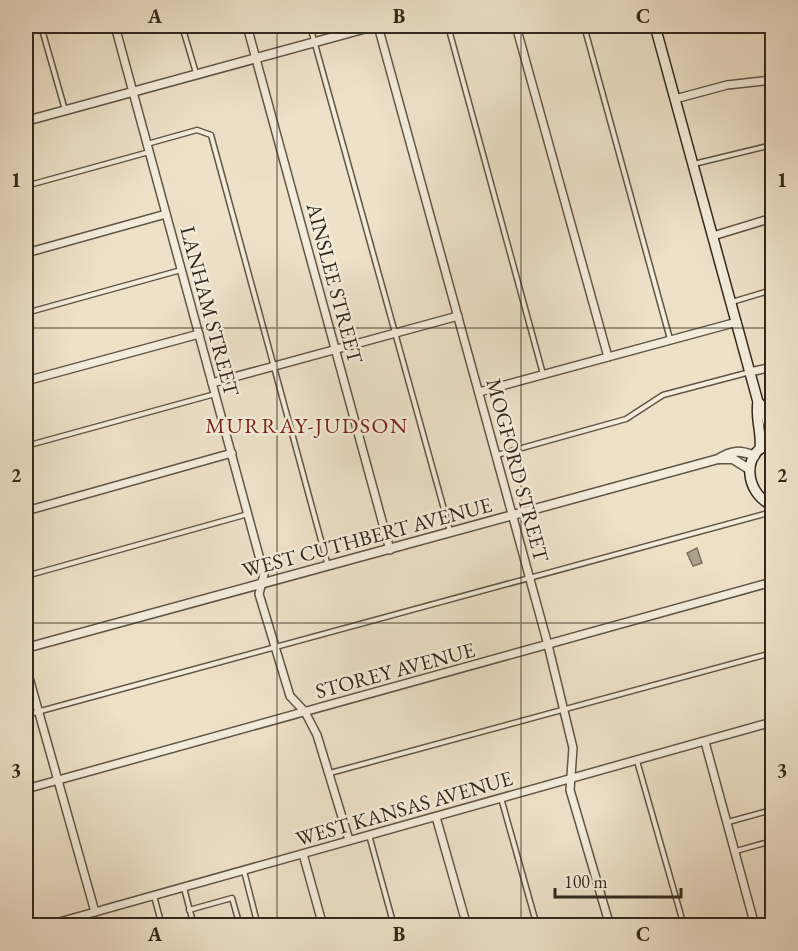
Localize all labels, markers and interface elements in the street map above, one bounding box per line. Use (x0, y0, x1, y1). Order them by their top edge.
text: A (147, 3, 163, 29)
text: B (393, 3, 405, 29)
text: C (636, 3, 650, 29)
text: 1 (11, 167, 21, 193)
text: 1 (777, 167, 787, 193)
street label: AINSLEE STREET (300, 199, 370, 367)
street label: LANHAM STREET (174, 223, 246, 400)
street label: MOGFORD STREET (481, 375, 556, 565)
district label: MURRAY-JUDSON (205, 411, 409, 440)
text: 2 (11, 462, 22, 488)
text: 2 (777, 462, 788, 488)
street label: WEST CUTHBERT AVENUE (239, 491, 495, 583)
street label: STOREY AVENUE (312, 636, 478, 704)
text: 3 (11, 757, 21, 783)
text: 3 (777, 757, 787, 783)
street label: WEST KANSAS AVENUE (292, 764, 516, 852)
scale bar (555, 861, 681, 899)
text: 100 m (564, 870, 608, 893)
text: A (147, 921, 163, 947)
text: B (393, 921, 405, 947)
text: C (636, 921, 650, 947)

